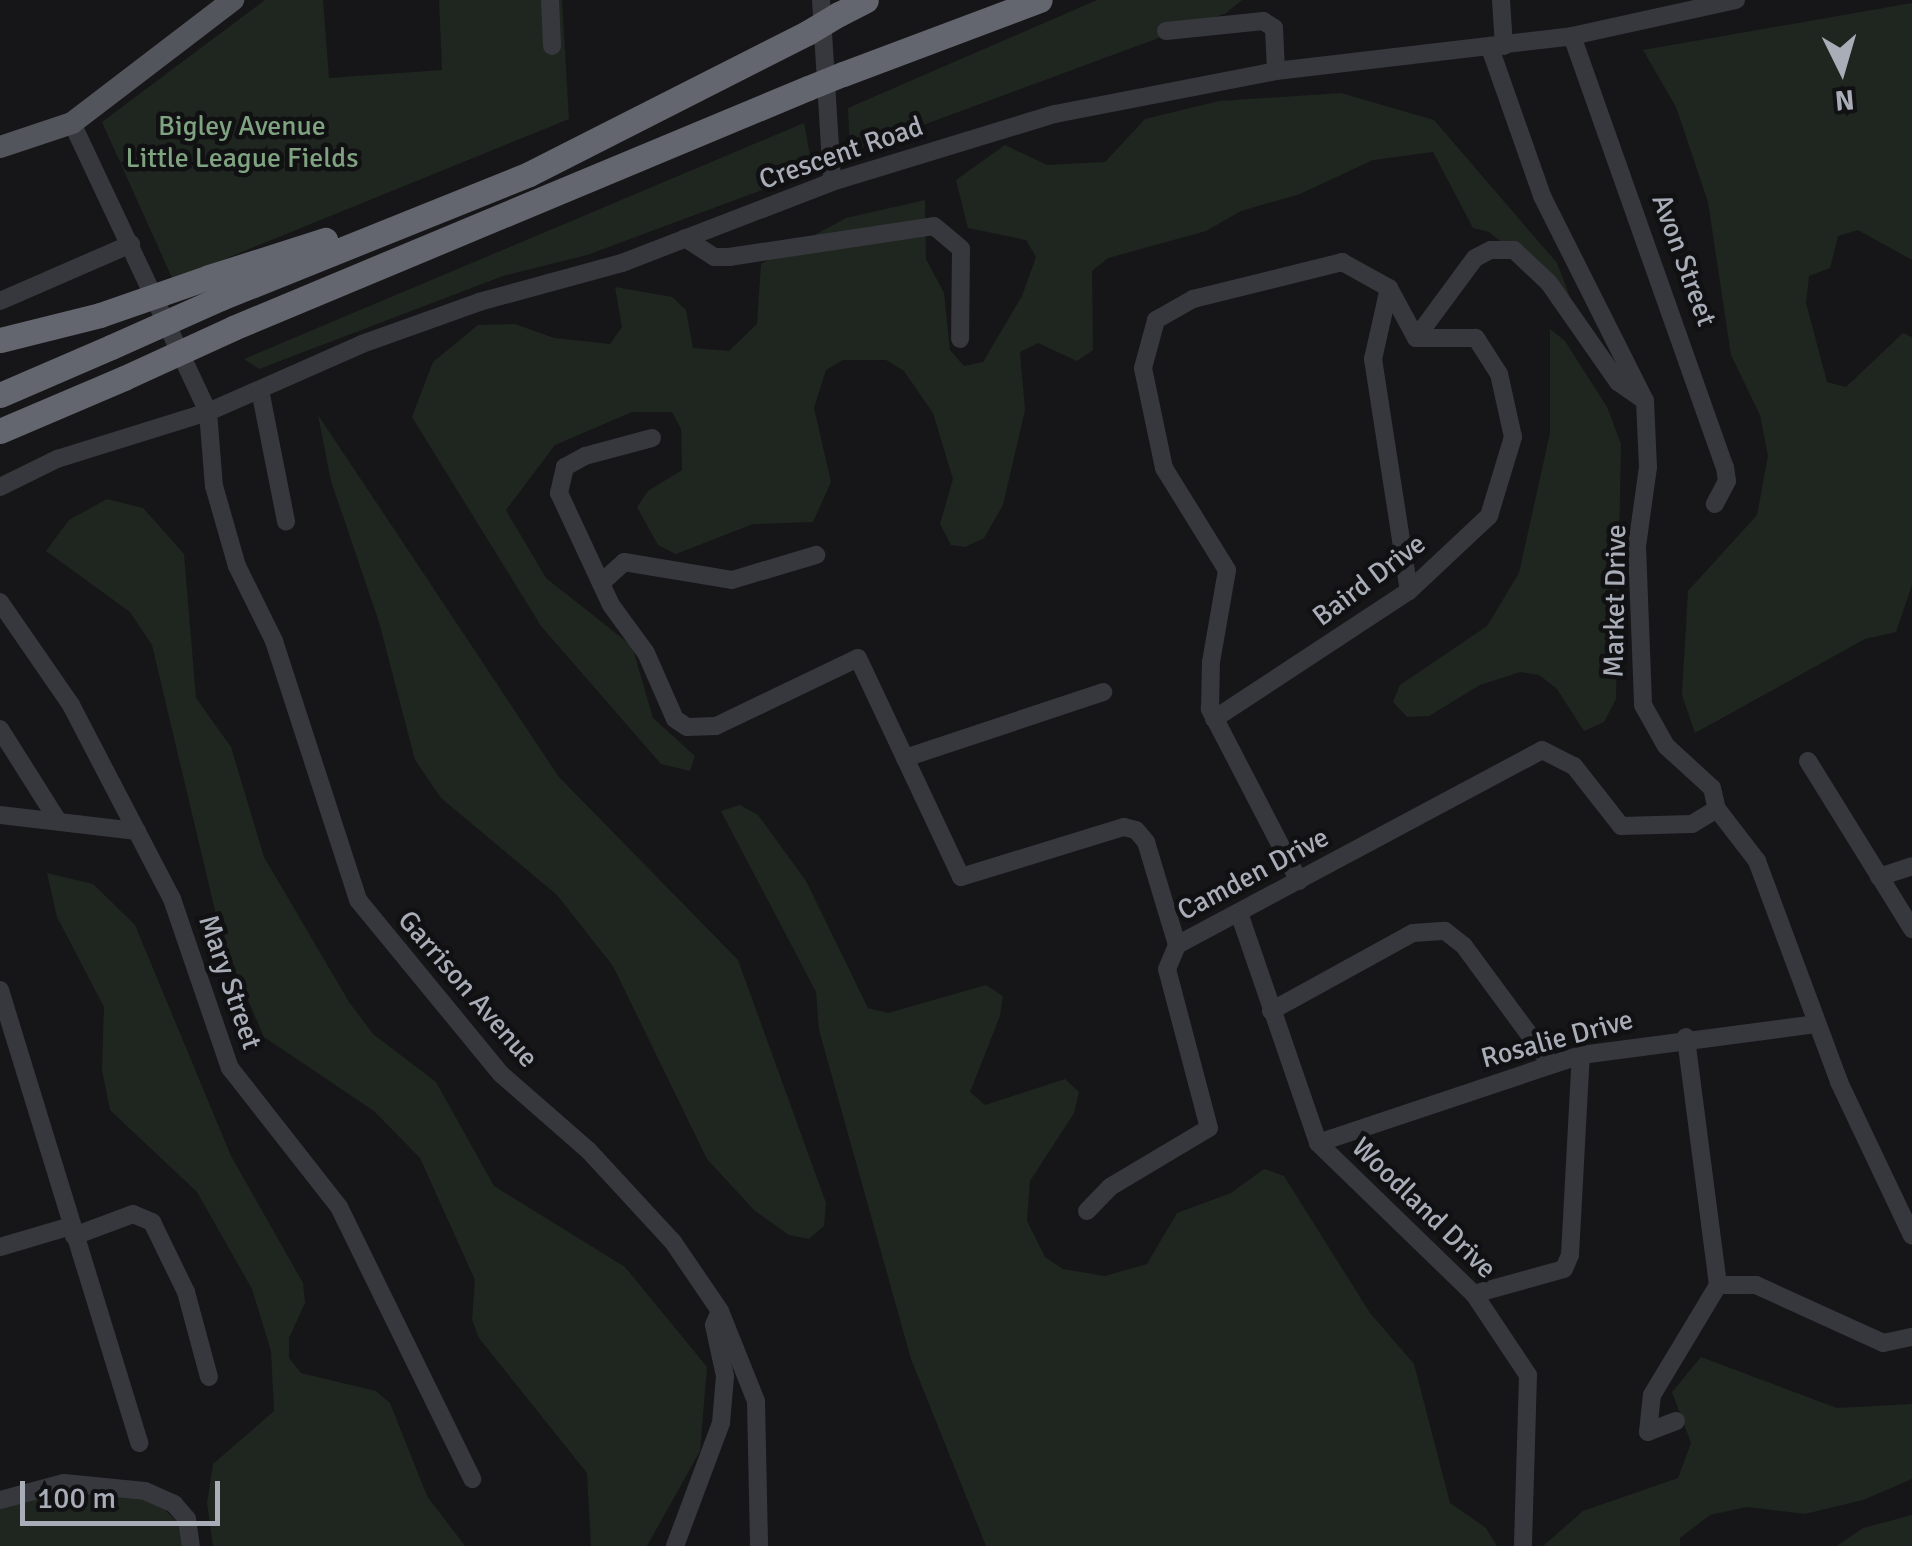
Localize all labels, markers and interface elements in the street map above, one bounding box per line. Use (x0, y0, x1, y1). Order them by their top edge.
north arrow (1792, 20, 1892, 120)
text: N (1833, 82, 1856, 118)
park label: Bigley Avenue Little League Fields (126, 109, 358, 175)
street label: Crescent Road (755, 109, 927, 197)
street label: Avon Street (1645, 189, 1723, 331)
street label: Market Drive (1597, 524, 1633, 678)
street label: Baird Drive (1306, 527, 1432, 633)
street label: Camden Drive (1172, 820, 1334, 928)
street label: Garrison Avenue (391, 904, 545, 1074)
street label: Mary Street (191, 910, 269, 1054)
street label: Rosalie Drive (1477, 1003, 1637, 1075)
street label: Woodland Drive (1345, 1131, 1503, 1285)
scale bar (25, 1461, 225, 1523)
text: 100 m (37, 1480, 116, 1517)

